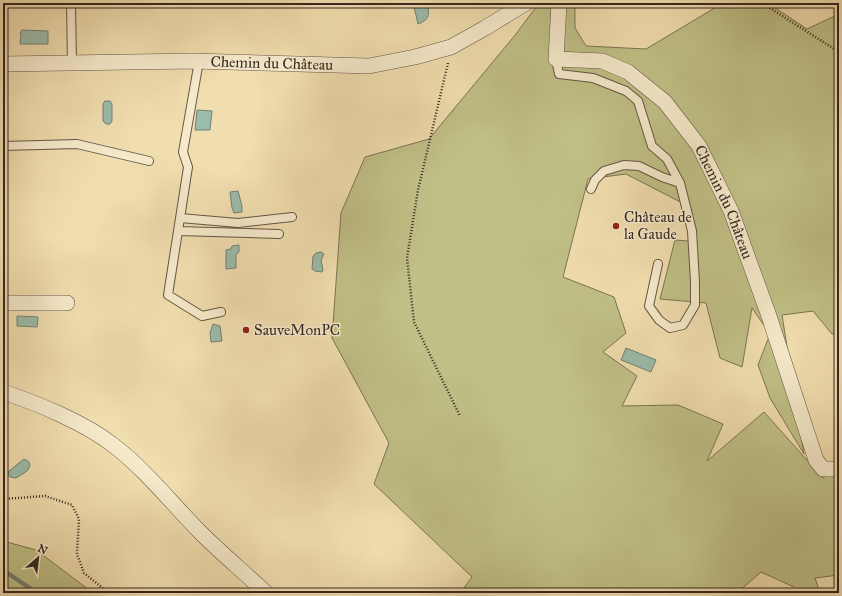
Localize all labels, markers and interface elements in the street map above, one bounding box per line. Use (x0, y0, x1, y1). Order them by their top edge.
street label: Chemin du Château (210, 53, 333, 74)
street label: Chemin du Château (691, 142, 757, 261)
place label: Château de la Gaude (624, 208, 692, 243)
marker: Château de la Gaude (611, 221, 621, 231)
place label: SauveMonPC (254, 321, 340, 339)
marker: SauveMonPC (241, 325, 251, 335)
north arrow (18, 538, 58, 578)
text: N (35, 542, 50, 558)

